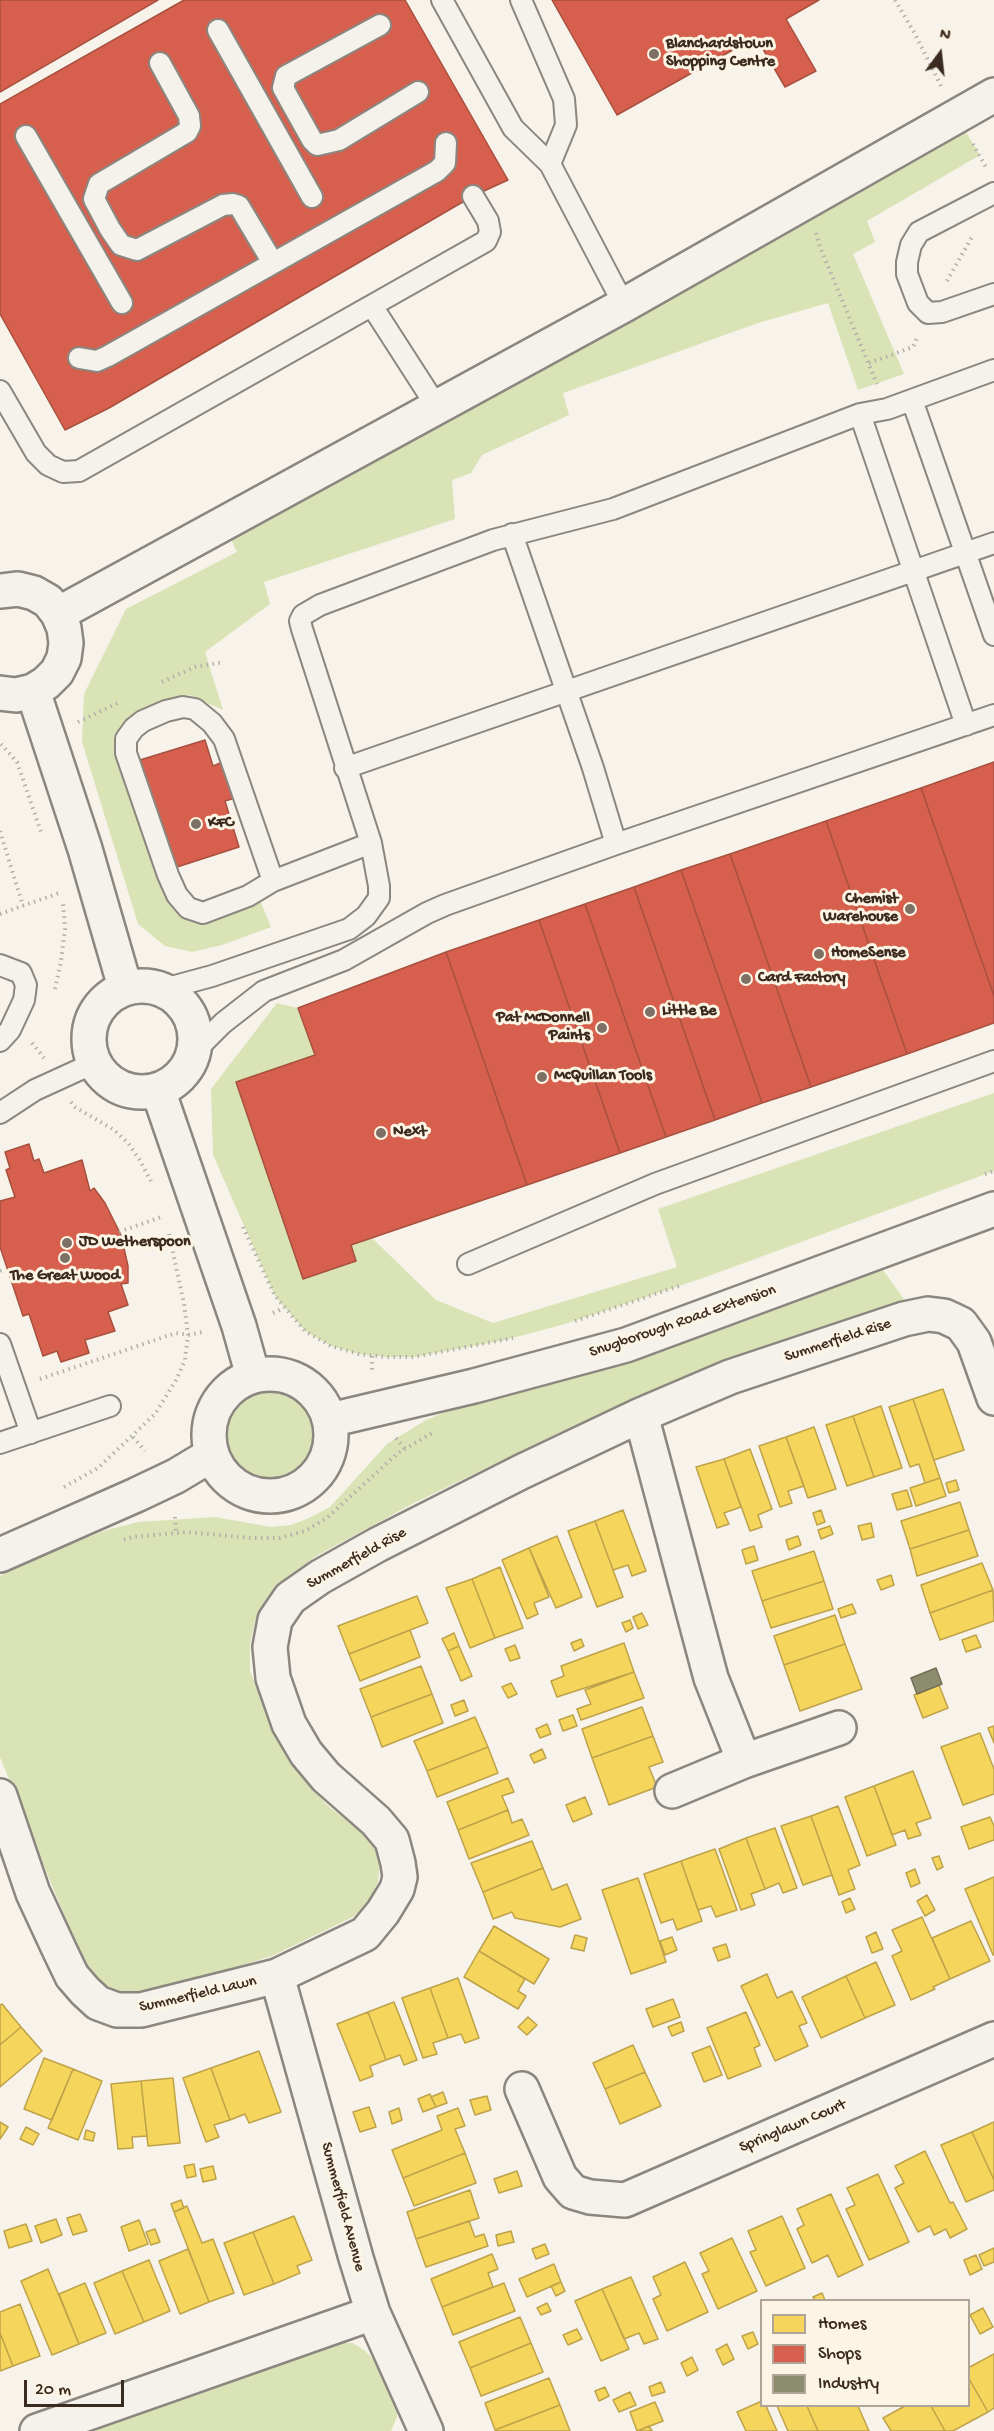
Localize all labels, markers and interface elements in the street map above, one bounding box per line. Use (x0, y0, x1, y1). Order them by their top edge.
north arrow (910, 24, 970, 84)
text: N (937, 26, 952, 47)
place label: Blanchardstown Shopping Centre (666, 35, 775, 73)
marker: Blanchardstown Shopping Centre (647, 47, 661, 61)
place label: KFC (208, 814, 234, 834)
marker: KFC (189, 817, 203, 831)
place label: Chemist Warehouse (823, 890, 898, 928)
marker: Chemist Warehouse (903, 902, 917, 916)
place label: HomeSense (831, 944, 905, 964)
marker: HomeSense (812, 947, 826, 961)
place label: Card Factory (758, 969, 845, 989)
marker: Card Factory (739, 972, 753, 986)
place label: Little Be (662, 1002, 716, 1022)
marker: Little Be (643, 1005, 657, 1019)
place label: Pat McDonnell Paints (496, 1009, 590, 1047)
marker: Pat McDonnell Paints (595, 1021, 609, 1035)
place label: McQuillan Tools (554, 1067, 652, 1087)
marker: McQuillan Tools (535, 1070, 549, 1084)
place label: Next (393, 1123, 427, 1143)
marker: Next (374, 1126, 388, 1140)
place label: JD Wetherspoon (79, 1233, 191, 1253)
marker: JD Wetherspoon (60, 1236, 74, 1250)
marker: The Great Wood (58, 1251, 72, 1265)
place label: The Great Wood (10, 1267, 120, 1287)
street label: Snugborough Road Extension (587, 1281, 779, 1363)
street label: Summerfield Rise (782, 1315, 894, 1367)
street label: Summerfield Rise (304, 1524, 410, 1594)
street label: Summerfield Lawn (138, 1972, 258, 2018)
street label: Springlawn Court (737, 2096, 849, 2158)
street label: Summerfield Avenue (316, 2140, 368, 2274)
legend (760, 2299, 970, 2407)
text: Homes (818, 2314, 866, 2335)
text: Shops (818, 2344, 861, 2365)
scale bar (27, 2368, 128, 2406)
text: Industry (818, 2374, 879, 2395)
text: 20 m (35, 2380, 71, 2401)

